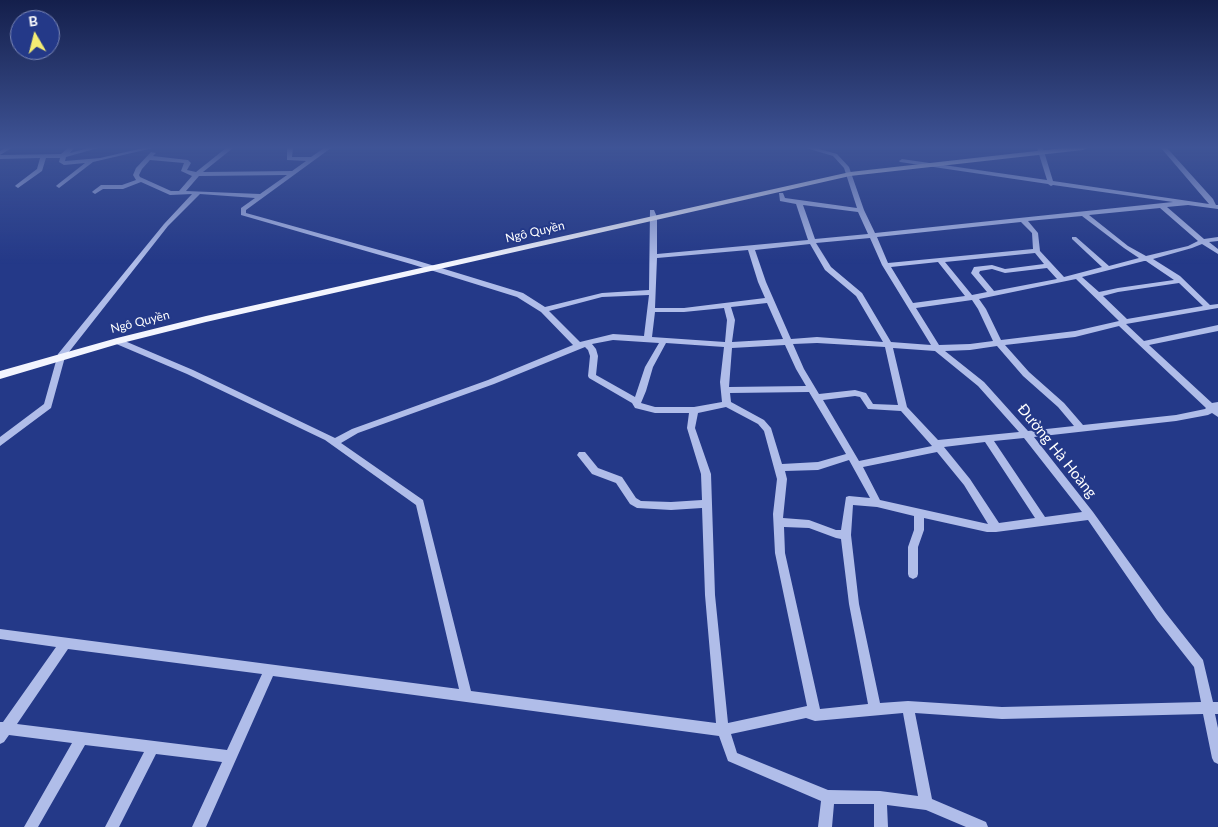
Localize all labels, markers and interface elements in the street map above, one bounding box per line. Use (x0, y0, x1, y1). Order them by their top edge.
north arrow (10, 10, 60, 60)
text: B (27, 12, 39, 30)
street label: Ngô Quyền (504, 218, 566, 246)
street label: Ngô Quyền (109, 308, 171, 336)
street label: Đường Hà Hoàng (1014, 400, 1100, 502)

